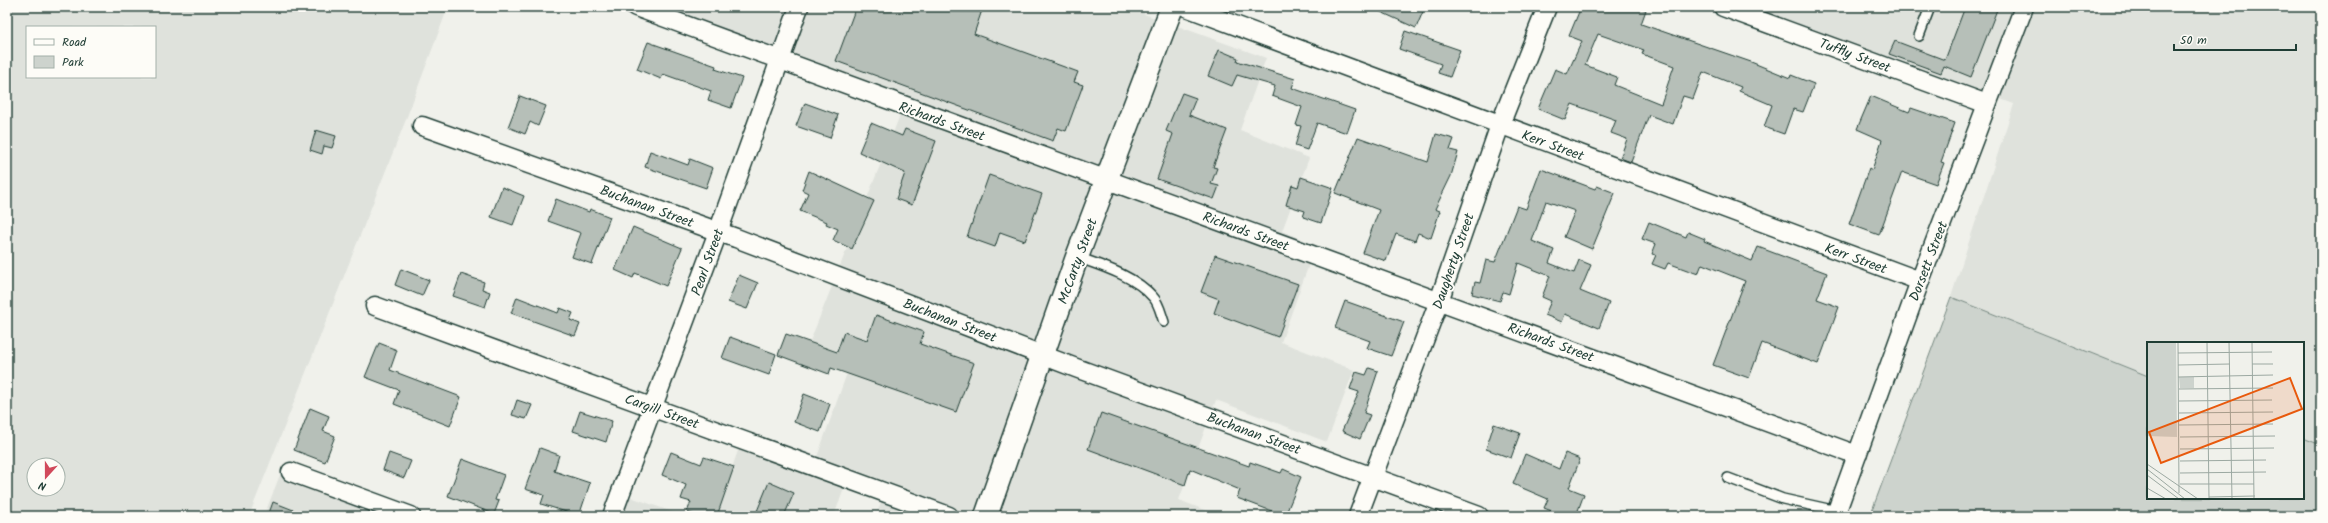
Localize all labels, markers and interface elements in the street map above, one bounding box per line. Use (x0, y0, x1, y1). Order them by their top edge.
legend (26, 26, 156, 78)
scale bar (2174, 26, 2296, 52)
text: 50 m (2180, 31, 2207, 50)
text: Road (62, 33, 87, 52)
street label: Tuffly Street (1816, 33, 1894, 79)
text: Park (62, 53, 84, 72)
street label: Richards Street (895, 96, 988, 148)
street label: Kerr Street (1518, 124, 1587, 168)
street label: Buchanan Street (597, 180, 697, 234)
street label: Richards Street (1199, 206, 1292, 258)
street label: Daugherty Street (1427, 210, 1481, 312)
street label: McCarty Street (1052, 215, 1104, 307)
street label: Dorsett Street (1904, 218, 1955, 305)
street label: Pearl Street (686, 225, 730, 299)
street label: Kerr Street (1821, 237, 1890, 281)
street label: Buchanan Street (900, 293, 1000, 349)
street label: Richards Street (1504, 317, 1597, 369)
inset map (2147, 342, 2304, 499)
street label: Cargill Street (621, 388, 702, 436)
street label: Buchanan Street (1204, 407, 1304, 461)
north arrow (26, 457, 66, 497)
text: N (36, 476, 49, 495)

